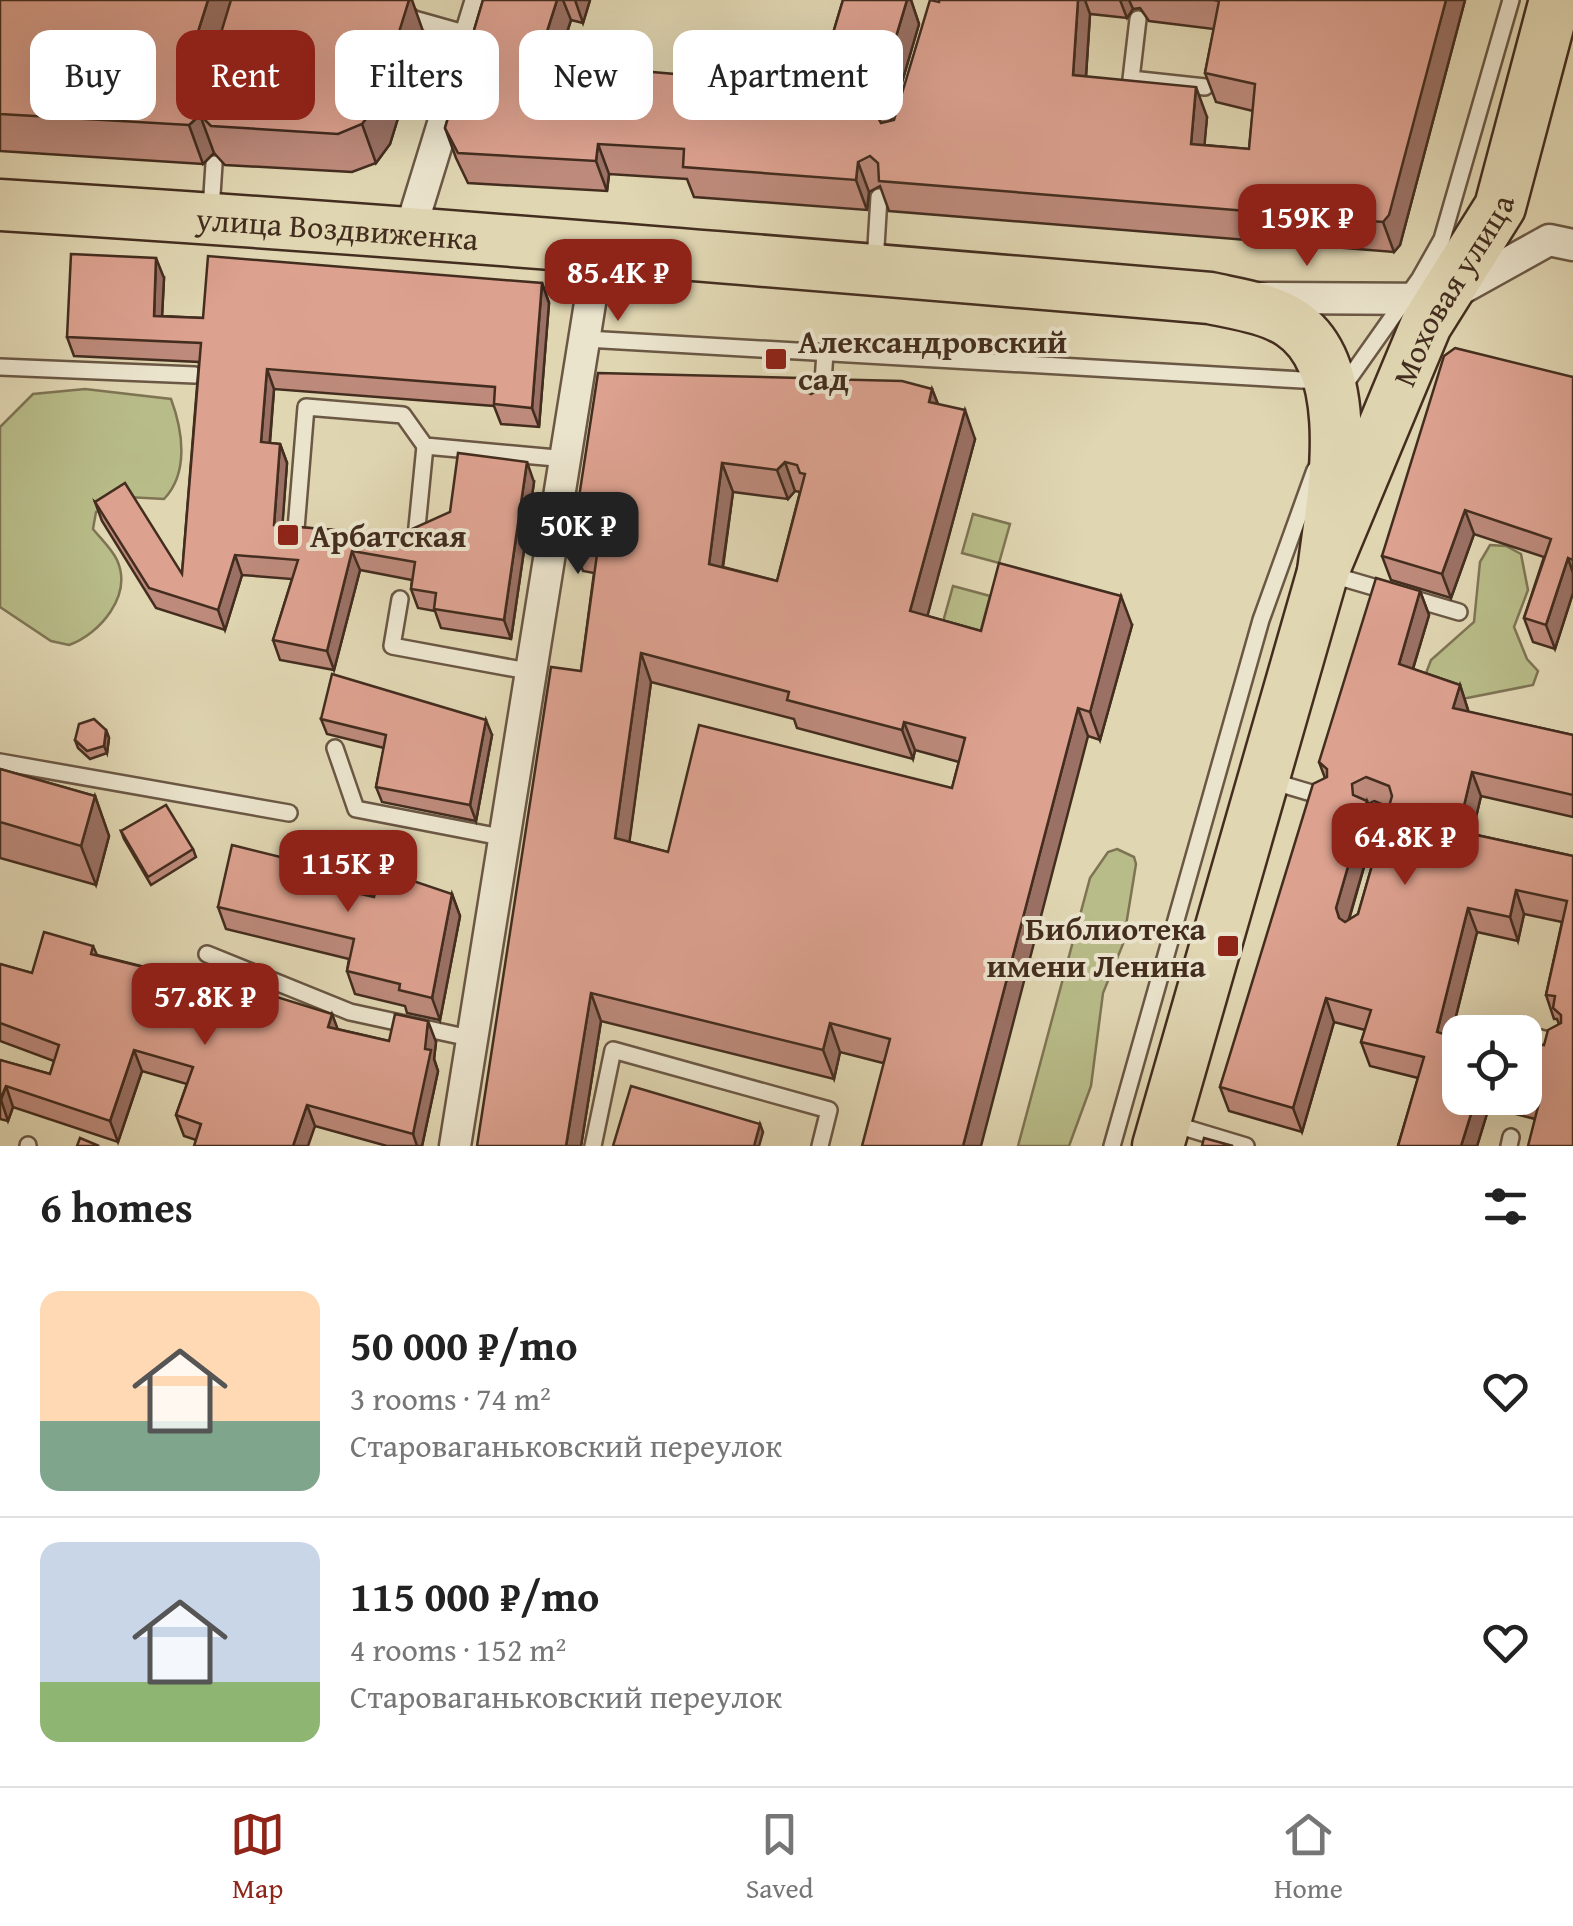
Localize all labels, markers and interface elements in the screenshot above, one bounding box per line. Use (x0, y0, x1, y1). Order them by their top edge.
chip: Buy (30, 30, 156, 120)
chip: Rent (176, 30, 315, 120)
chip: Filters (335, 30, 499, 120)
chip: New (519, 30, 653, 120)
chip: Apartment (673, 30, 903, 120)
pin: 159K ₽ (1226, 184, 1388, 269)
street label: Моховая улица (1380, 189, 1526, 393)
text: 159K ₽ (1260, 193, 1354, 240)
street label: улица Воздвиженка (194, 194, 481, 262)
pin: 85.4K ₽ (526, 239, 710, 324)
text: 85.4K ₽ (567, 248, 669, 295)
place label: Александровский сад (798, 318, 1067, 402)
marker: Александровский сад (763, 346, 789, 372)
pin: 50K ₽ (508, 492, 648, 577)
text: 50K ₽ (540, 501, 617, 548)
place label: Арбатская (310, 512, 466, 559)
marker: Арбатская (275, 522, 301, 548)
pin: 64.8K ₽ (1313, 803, 1497, 888)
text: 64.8K ₽ (1354, 812, 1456, 859)
pin: 115K ₽ (267, 830, 429, 915)
text: 115K ₽ (301, 839, 395, 886)
place label: Библиотека имени Ленина (986, 905, 1207, 989)
marker: Библиотека имени Ленина (1215, 933, 1241, 959)
pin: 57.8K ₽ (113, 963, 297, 1048)
text: 57.8K ₽ (154, 972, 256, 1019)
map controls (1442, 1015, 1542, 1115)
button: locate (1442, 1015, 1542, 1115)
text: 6 homes (40, 1176, 193, 1237)
icon: filters (1478, 1179, 1533, 1234)
text: 50 000 ₽/mo (350, 1314, 578, 1375)
icon: home (120, 1331, 240, 1451)
icon: heart (1478, 1364, 1533, 1419)
text: 3 rooms · 74 m² (350, 1375, 551, 1422)
text: Староваганьковский переулок (350, 1422, 782, 1469)
text: 115 000 ₽/mo (350, 1565, 599, 1626)
icon: home (120, 1582, 240, 1702)
icon: heart (1478, 1615, 1533, 1670)
text: 4 rooms · 152 m² (350, 1626, 566, 1673)
text: Староваганьковский переулок (350, 1673, 782, 1720)
tab: Map (230, 1807, 285, 1908)
tab: Saved (746, 1807, 813, 1908)
tab: Home (1274, 1807, 1343, 1908)

